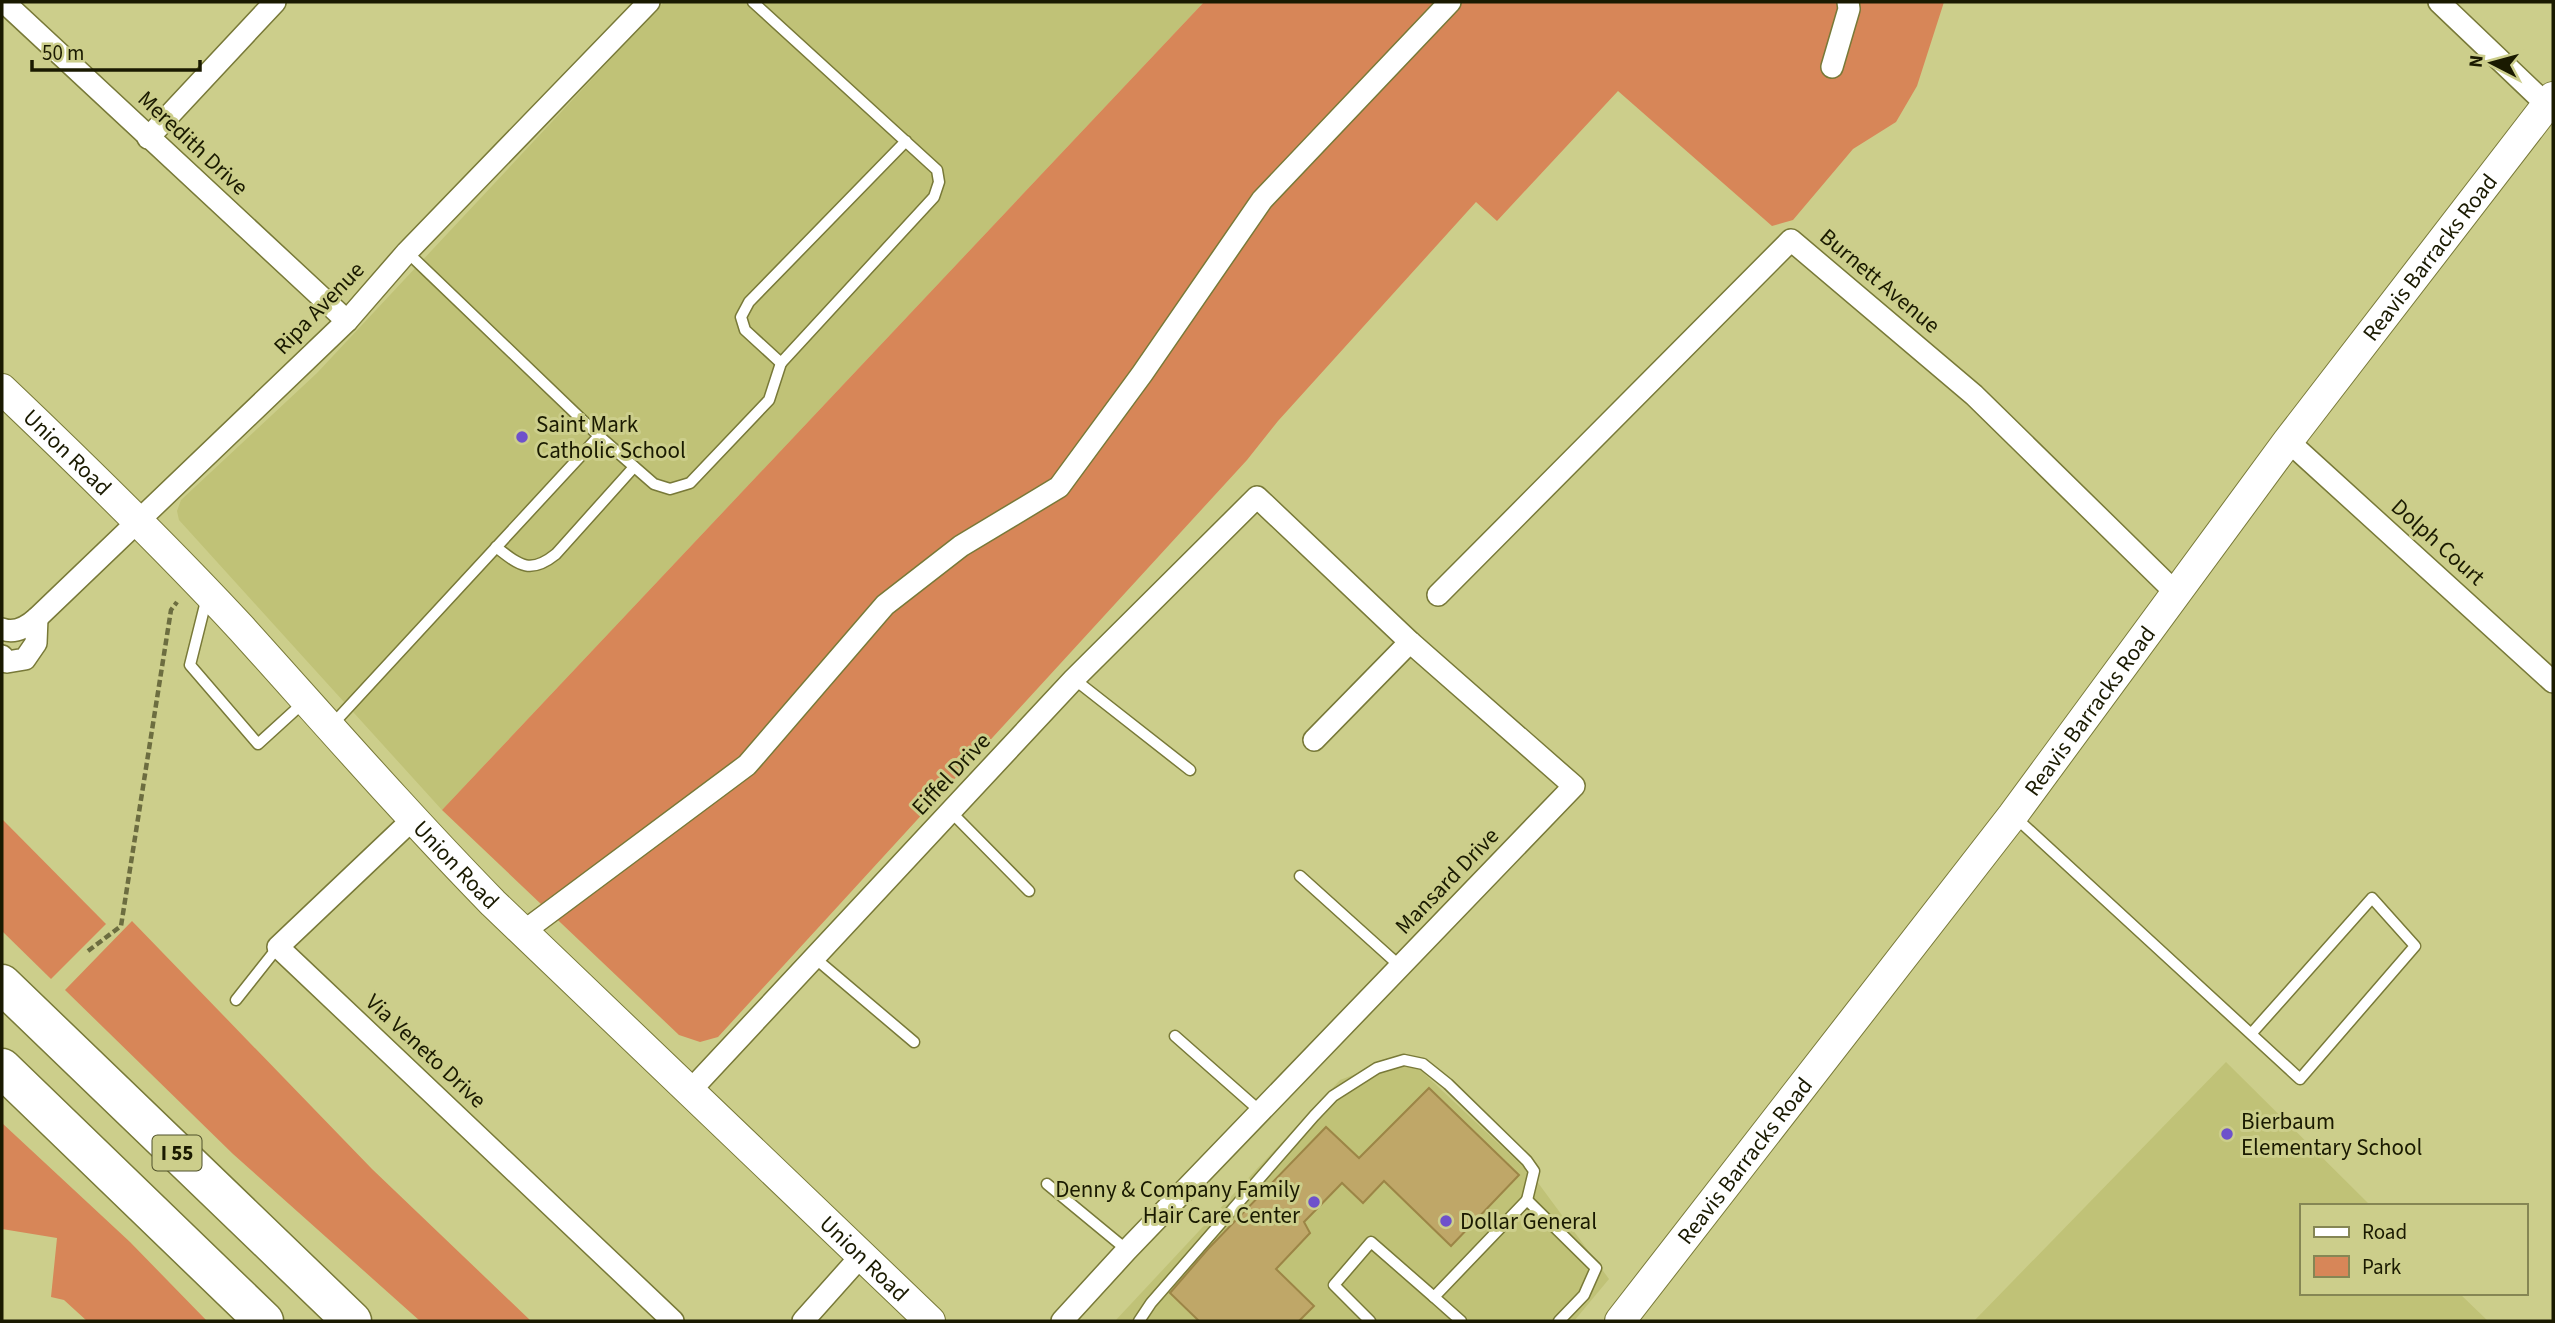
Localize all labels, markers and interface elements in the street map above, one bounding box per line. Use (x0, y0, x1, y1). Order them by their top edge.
scale bar (32, 28, 200, 72)
north arrow (2457, 28, 2527, 98)
text: 50 m (42, 38, 84, 68)
text: N (2462, 54, 2491, 69)
street label: Meredith Drive (130, 83, 256, 203)
street label: Reavis Barracks Road (2354, 166, 2505, 348)
street label: Burnett Avenue (1813, 221, 1947, 341)
street label: Ripa Avenue (266, 254, 372, 362)
street label: Union Road (16, 401, 119, 503)
place label: Saint Mark Catholic School (536, 408, 686, 467)
marker: Saint Mark Catholic School (514, 429, 530, 445)
street label: Dolph Court (2384, 491, 2492, 593)
street label: Reavis Barracks Road (2016, 619, 2163, 803)
street label: Eiffel Drive (904, 725, 998, 823)
street label: Union Road (406, 813, 507, 917)
street label: Mansard Drive (1388, 820, 1506, 942)
street label: Via Veneto Drive (358, 986, 494, 1116)
street label: Reavis Barracks Road (1669, 1070, 1820, 1251)
place label: Bierbaum Elementary School (2241, 1105, 2422, 1164)
marker: Bierbaum Elementary School (2219, 1126, 2235, 1142)
road number: I 55 (152, 1136, 202, 1170)
place label: Denny & Company Family Hair Care Center (1055, 1173, 1301, 1232)
marker: Denny & Company Family Hair Care Center (1306, 1194, 1322, 1210)
legend (2300, 1204, 2527, 1295)
place label: Dollar General (1460, 1205, 1597, 1238)
street label: Union Road (812, 1208, 916, 1309)
marker: Dollar General (1438, 1213, 1454, 1229)
text: Road (2362, 1217, 2407, 1247)
text: Park (2362, 1252, 2402, 1282)

